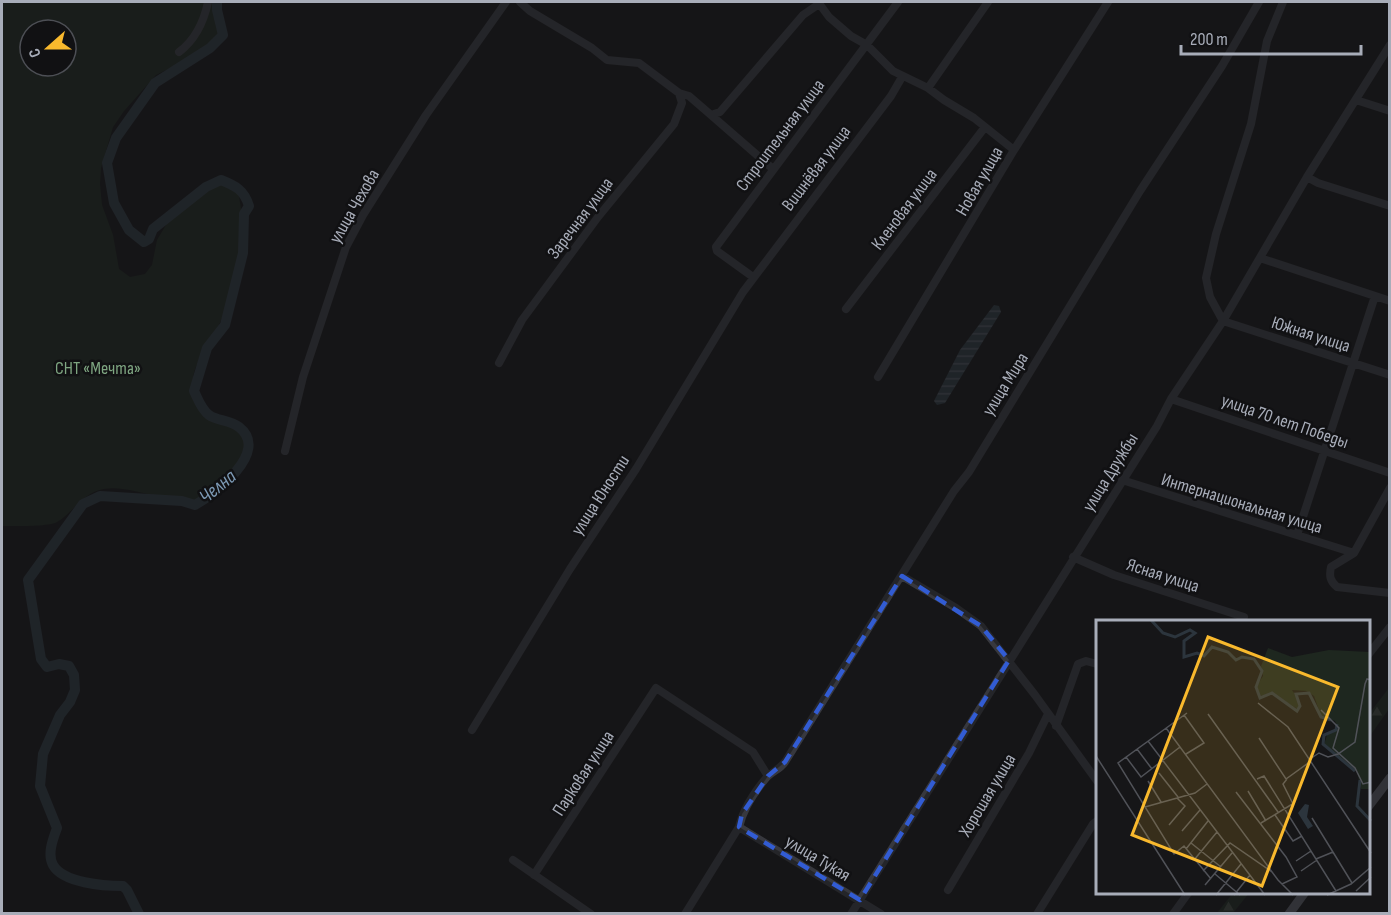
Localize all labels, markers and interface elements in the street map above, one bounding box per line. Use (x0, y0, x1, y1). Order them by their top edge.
north arrow (18, 18, 78, 78)
scale bar (1181, 18, 1361, 56)
text: 200 m (1190, 29, 1228, 50)
text: С (25, 46, 46, 60)
street label: Строительная улица (732, 75, 829, 195)
street label: Вишнёвая улица (778, 122, 855, 215)
street label: Новая улица (951, 143, 1008, 219)
street label: Кленовая улица (867, 164, 942, 254)
street label: улица Чехова (325, 165, 384, 247)
street label: Заречная улица (543, 173, 618, 263)
street label: Южная улица (1269, 312, 1353, 357)
street label: улица Мира (978, 349, 1033, 420)
park label: СНТ «Мечта» (55, 358, 141, 379)
street label: улица 70 лет Победы (1219, 390, 1351, 453)
street label: улица Дружбы (1078, 429, 1143, 515)
street label: улица Юности (567, 451, 634, 539)
water label: Челна (194, 465, 241, 509)
street label: Интернациональная улица (1159, 469, 1325, 538)
street label: Ясная улица (1124, 554, 1202, 597)
inset map (1096, 620, 1370, 894)
street label: Парковая улица (548, 727, 619, 820)
street label: Хорошая улица (954, 750, 1020, 841)
street label: улица Тукая (782, 831, 854, 886)

